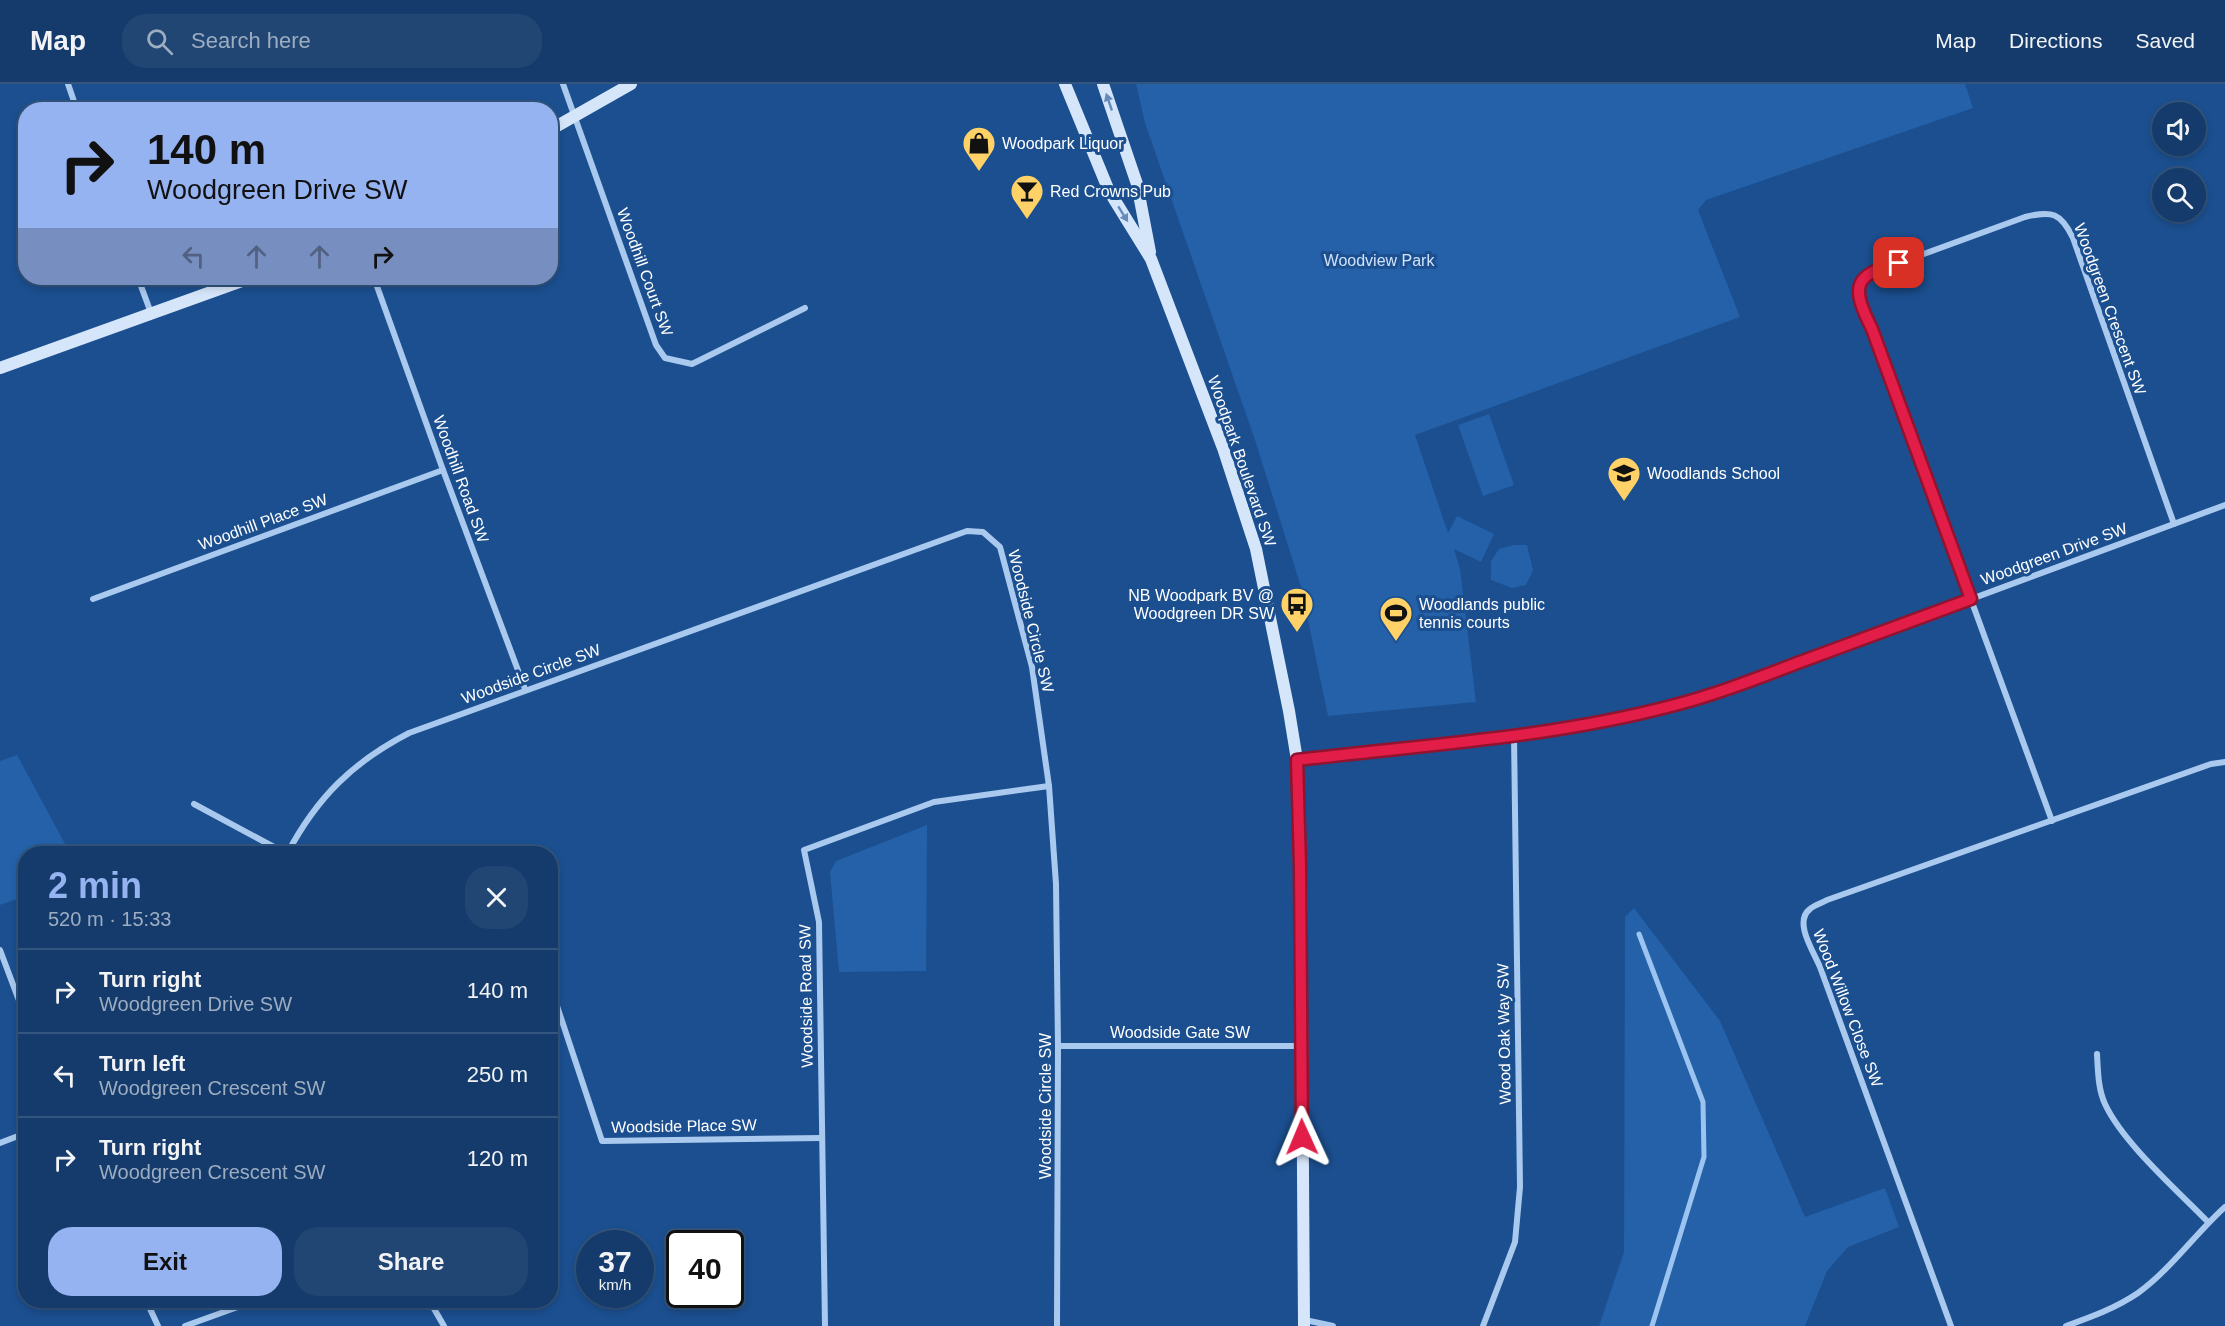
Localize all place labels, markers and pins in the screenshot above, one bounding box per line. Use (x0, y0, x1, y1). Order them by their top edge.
shop icon: Woodpark Liquor (961, 125, 997, 172)
place label: Woodpark Liquor (1002, 135, 1124, 152)
bar icon: Red Crowns Pub (1009, 173, 1045, 220)
place label: Red Crowns Pub (1050, 183, 1171, 200)
pin (1873, 237, 1924, 288)
school or university icon: Woodlands School (1606, 455, 1642, 502)
place label: Woodlands School (1647, 465, 1780, 482)
bus stop icon: NB Woodpark BV @ Woodgreen DR SW (1279, 586, 1315, 633)
place label: NB Woodpark BV @ Woodgreen DR SW (1128, 587, 1275, 622)
sports icon: Woodlands public tennis courts (1378, 595, 1414, 642)
place label: Woodlands public tennis courts (1419, 596, 1545, 631)

